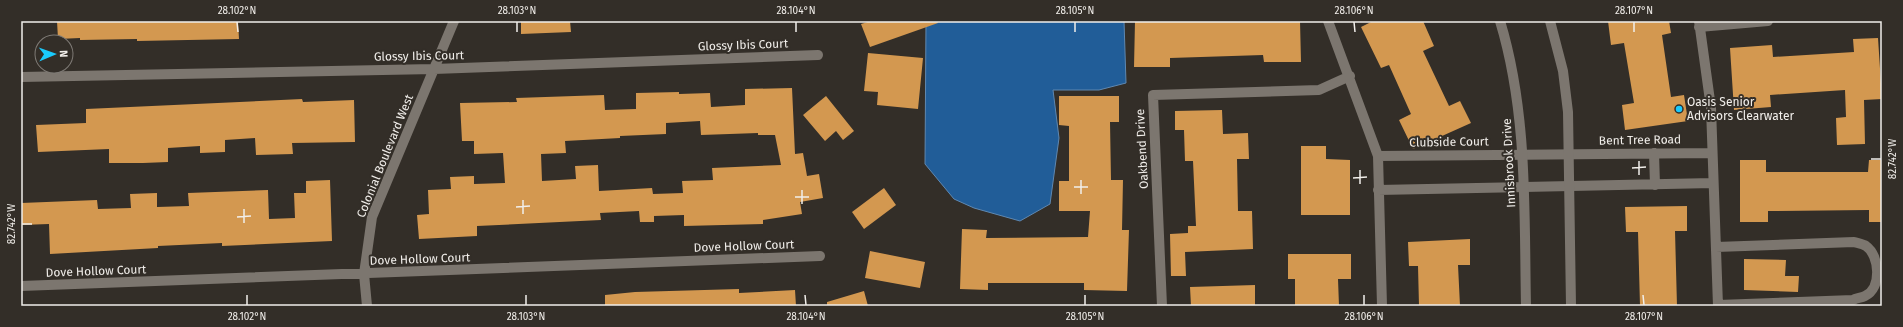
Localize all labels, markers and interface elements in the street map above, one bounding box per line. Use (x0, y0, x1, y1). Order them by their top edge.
text: 28.102°N (218, 5, 256, 17)
text: 28.103°N (498, 5, 536, 17)
text: 28.104°N (776, 5, 816, 17)
text: 28.105°N (1056, 5, 1094, 17)
text: 28.106°N (1334, 5, 1374, 17)
text: 28.107°N (1615, 5, 1653, 17)
north arrow (34, 34, 74, 74)
street label: Glossy Ibis Court (698, 36, 789, 54)
street label: Glossy Ibis Court (374, 48, 465, 64)
text: N (57, 50, 70, 58)
street label: Colonial Boulevard West (354, 92, 416, 220)
place label: Oasis Senior Advisors Clearwater (1687, 95, 1795, 123)
marker: Oasis Senior Advisors Clearwater (1674, 104, 1684, 114)
street label: Oakbend Drive (1133, 109, 1151, 189)
street label: Innisbrook Drive (1500, 118, 1518, 208)
street label: Bent Tree Road (1599, 132, 1681, 148)
street label: Clubside Court (1409, 134, 1490, 150)
text: 82.742°W (1887, 138, 1899, 179)
text: 82.742°W (6, 203, 18, 244)
street label: Dove Hollow Court (693, 237, 795, 255)
street label: Dove Hollow Court (369, 250, 471, 268)
street label: Dove Hollow Court (45, 262, 147, 280)
text: 28.102°N (228, 311, 266, 323)
text: 28.103°N (507, 311, 545, 323)
text: 28.104°N (786, 311, 826, 323)
text: 28.105°N (1066, 311, 1104, 323)
text: 28.106°N (1344, 311, 1384, 323)
text: 28.107°N (1625, 311, 1663, 323)

